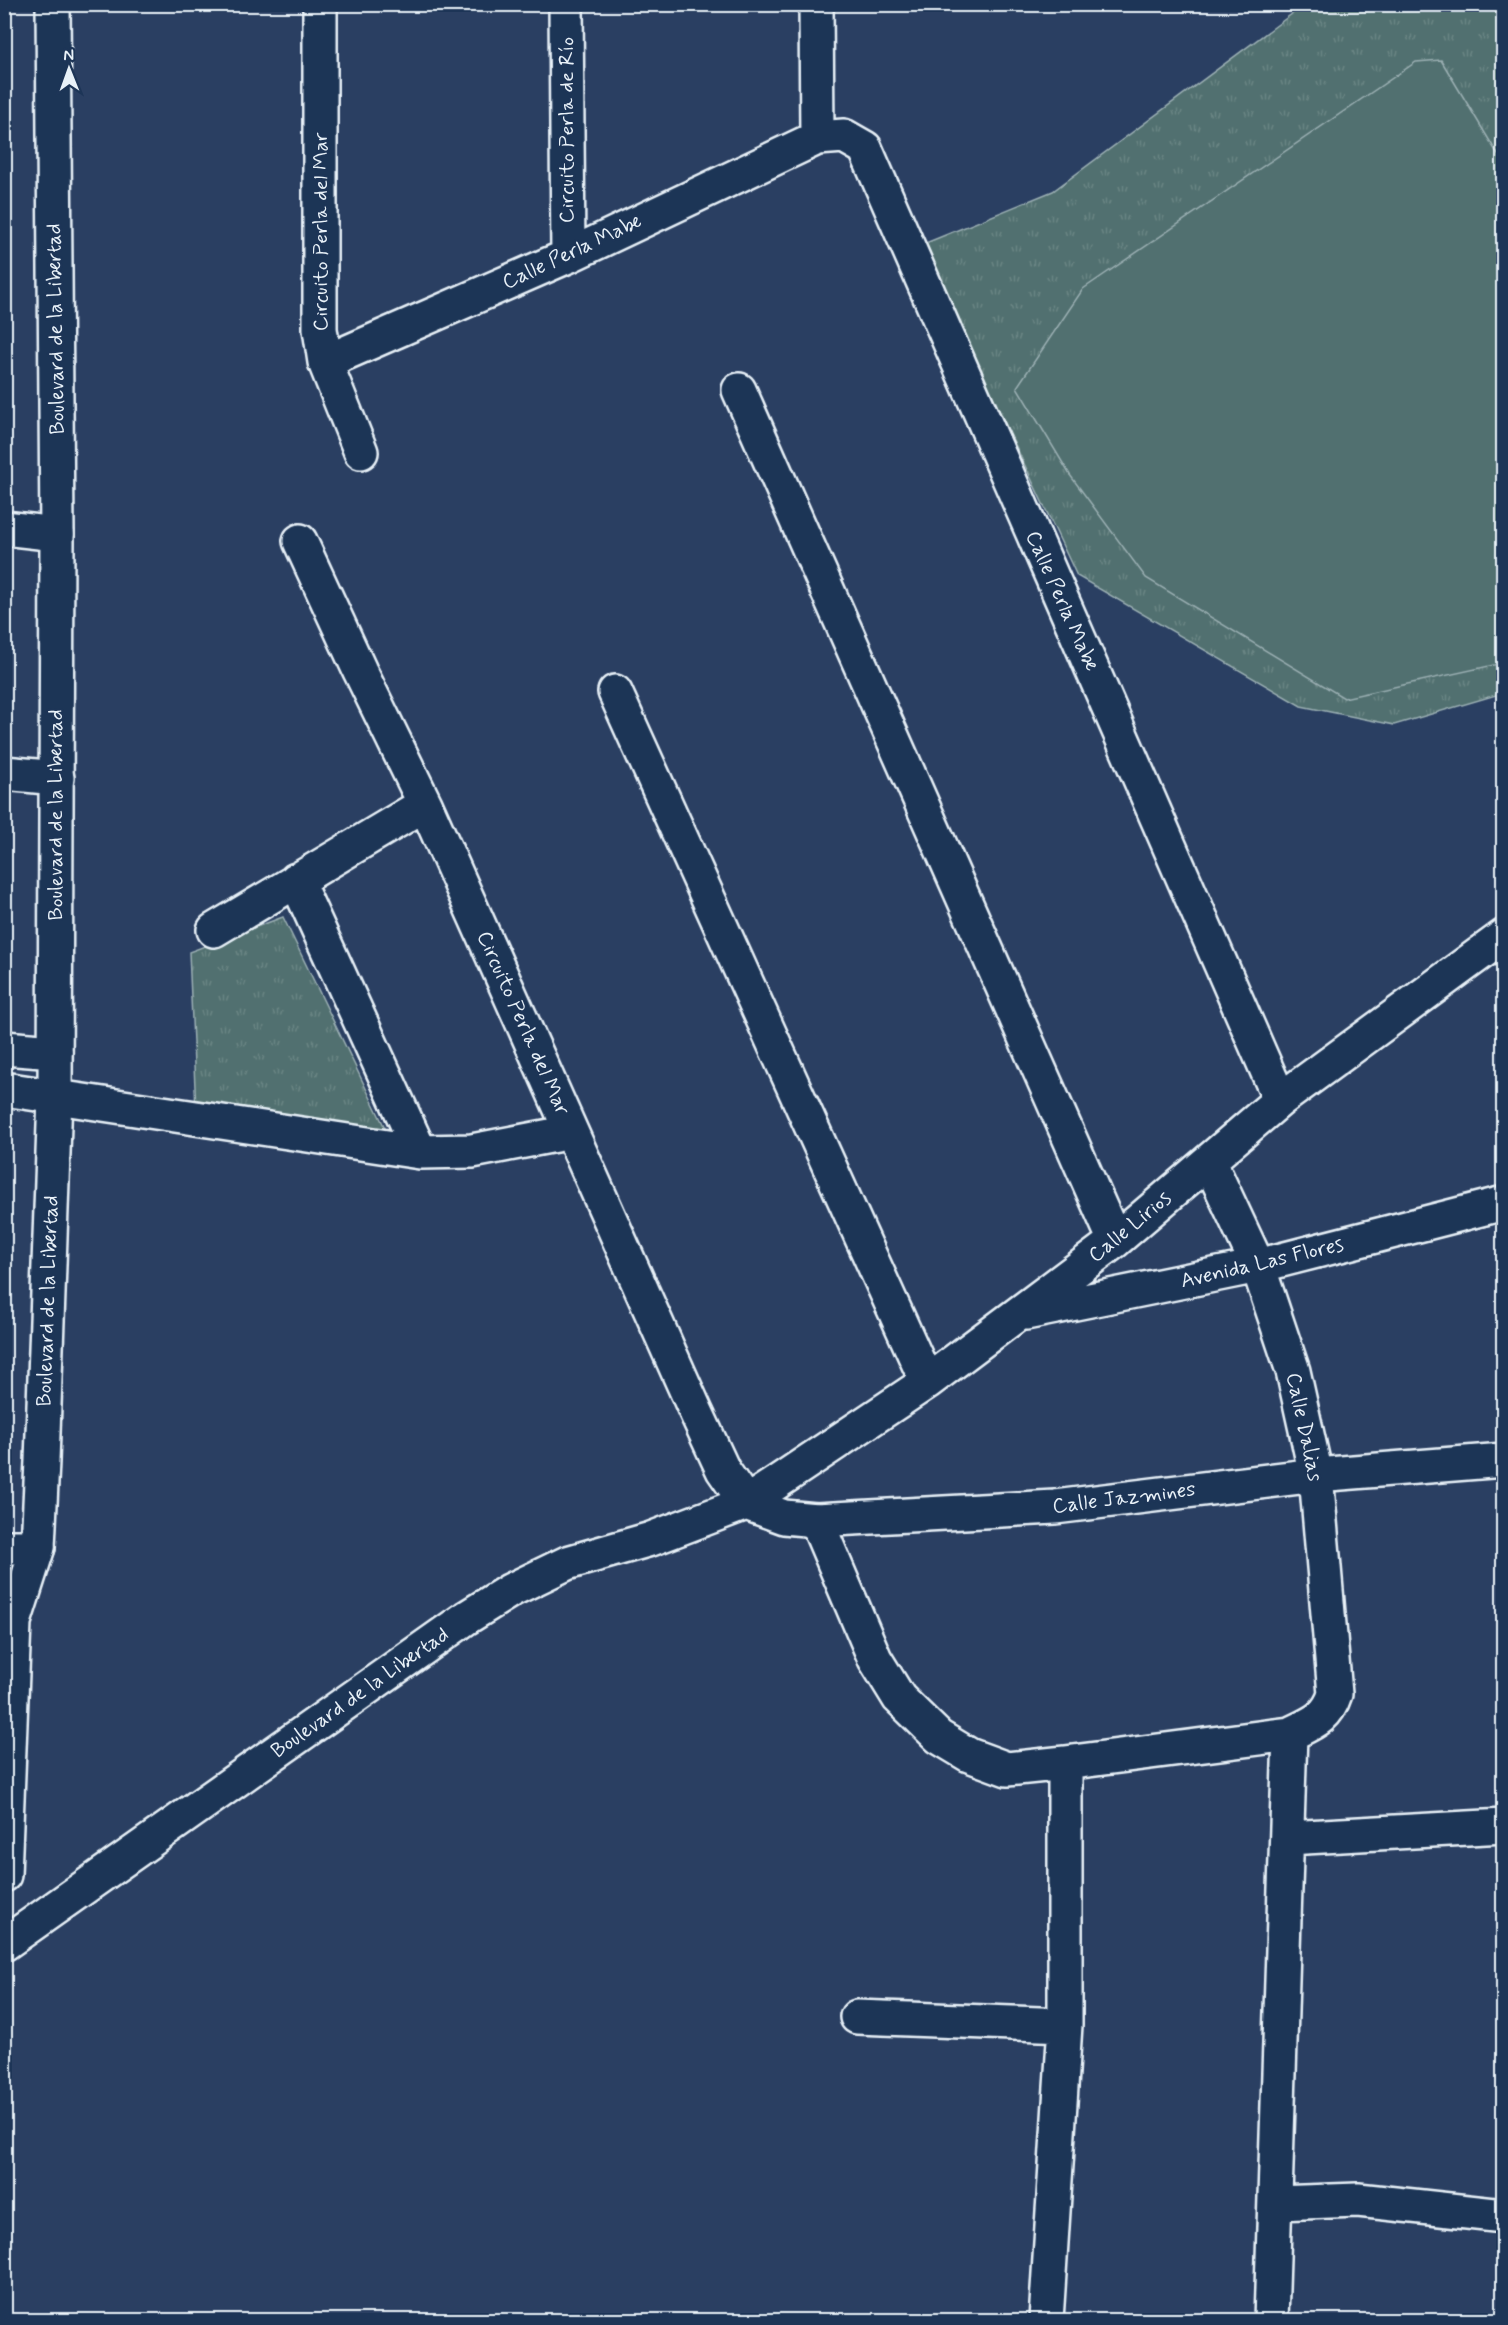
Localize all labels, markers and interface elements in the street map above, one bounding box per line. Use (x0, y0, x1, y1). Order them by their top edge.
street label: Circuito Perla de Río (553, 37, 581, 223)
north arrow (39, 39, 99, 99)
text: N (63, 45, 74, 66)
street label: Circuito Perla del Mar (307, 132, 335, 331)
street label: Calle Perla Mabe (498, 207, 646, 297)
street label: Boulevard de la Libertad (40, 223, 72, 435)
street label: Calle Perla Mabe (1019, 526, 1105, 676)
street label: Boulevard de la Libertad (42, 709, 70, 921)
street label: Circuito Perla del Mar (470, 927, 576, 1120)
street label: Calle Lirios (1083, 1185, 1177, 1269)
street label: Boulevard de la Libertad (30, 1195, 66, 1407)
street label: Avenida Las Flores (1178, 1231, 1346, 1295)
street label: Calle Dalias (1279, 1370, 1329, 1484)
street label: Calle Jazmines (1051, 1475, 1197, 1521)
street label: Boulevard de la Libertad (265, 1621, 455, 1765)

